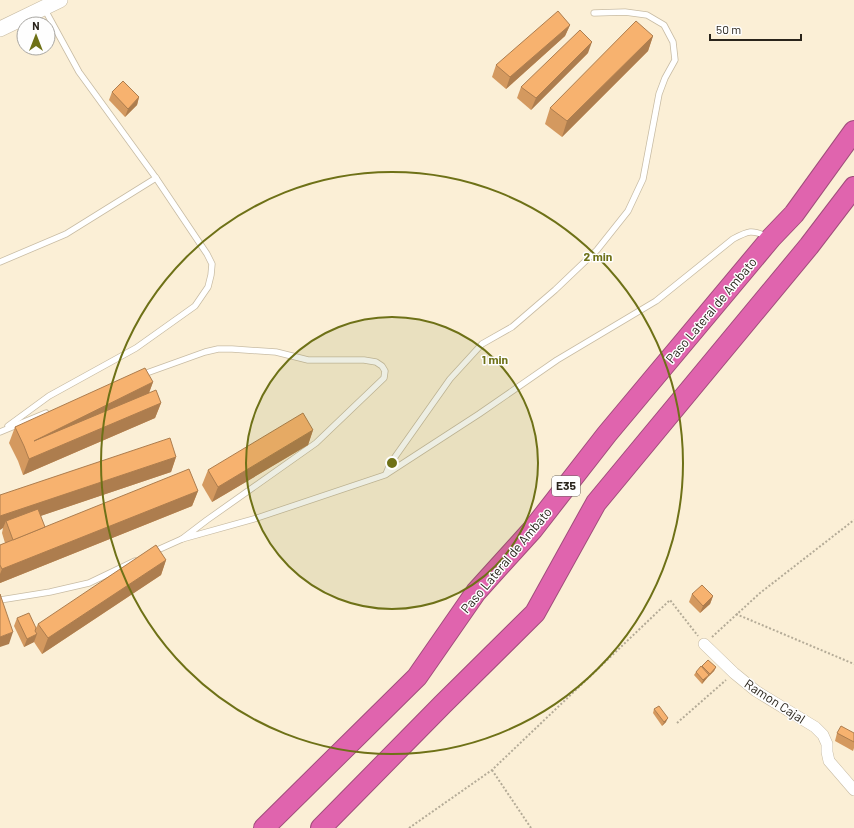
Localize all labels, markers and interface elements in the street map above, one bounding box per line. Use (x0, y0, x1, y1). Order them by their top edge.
north arrow (16, 16, 56, 56)
scale bar (710, 16, 801, 42)
text: N (32, 19, 40, 32)
text: 50 m (716, 22, 741, 36)
text: 2 min (584, 249, 612, 263)
street label: Paso Lateral de Ambato (662, 254, 760, 366)
text: 1 min (482, 352, 508, 366)
centre of rings (385, 456, 399, 470)
road number: E35 (552, 476, 580, 496)
street label: Paso Lateral de Ambato (457, 504, 555, 616)
street label: Ramon Cajal (742, 675, 808, 727)

